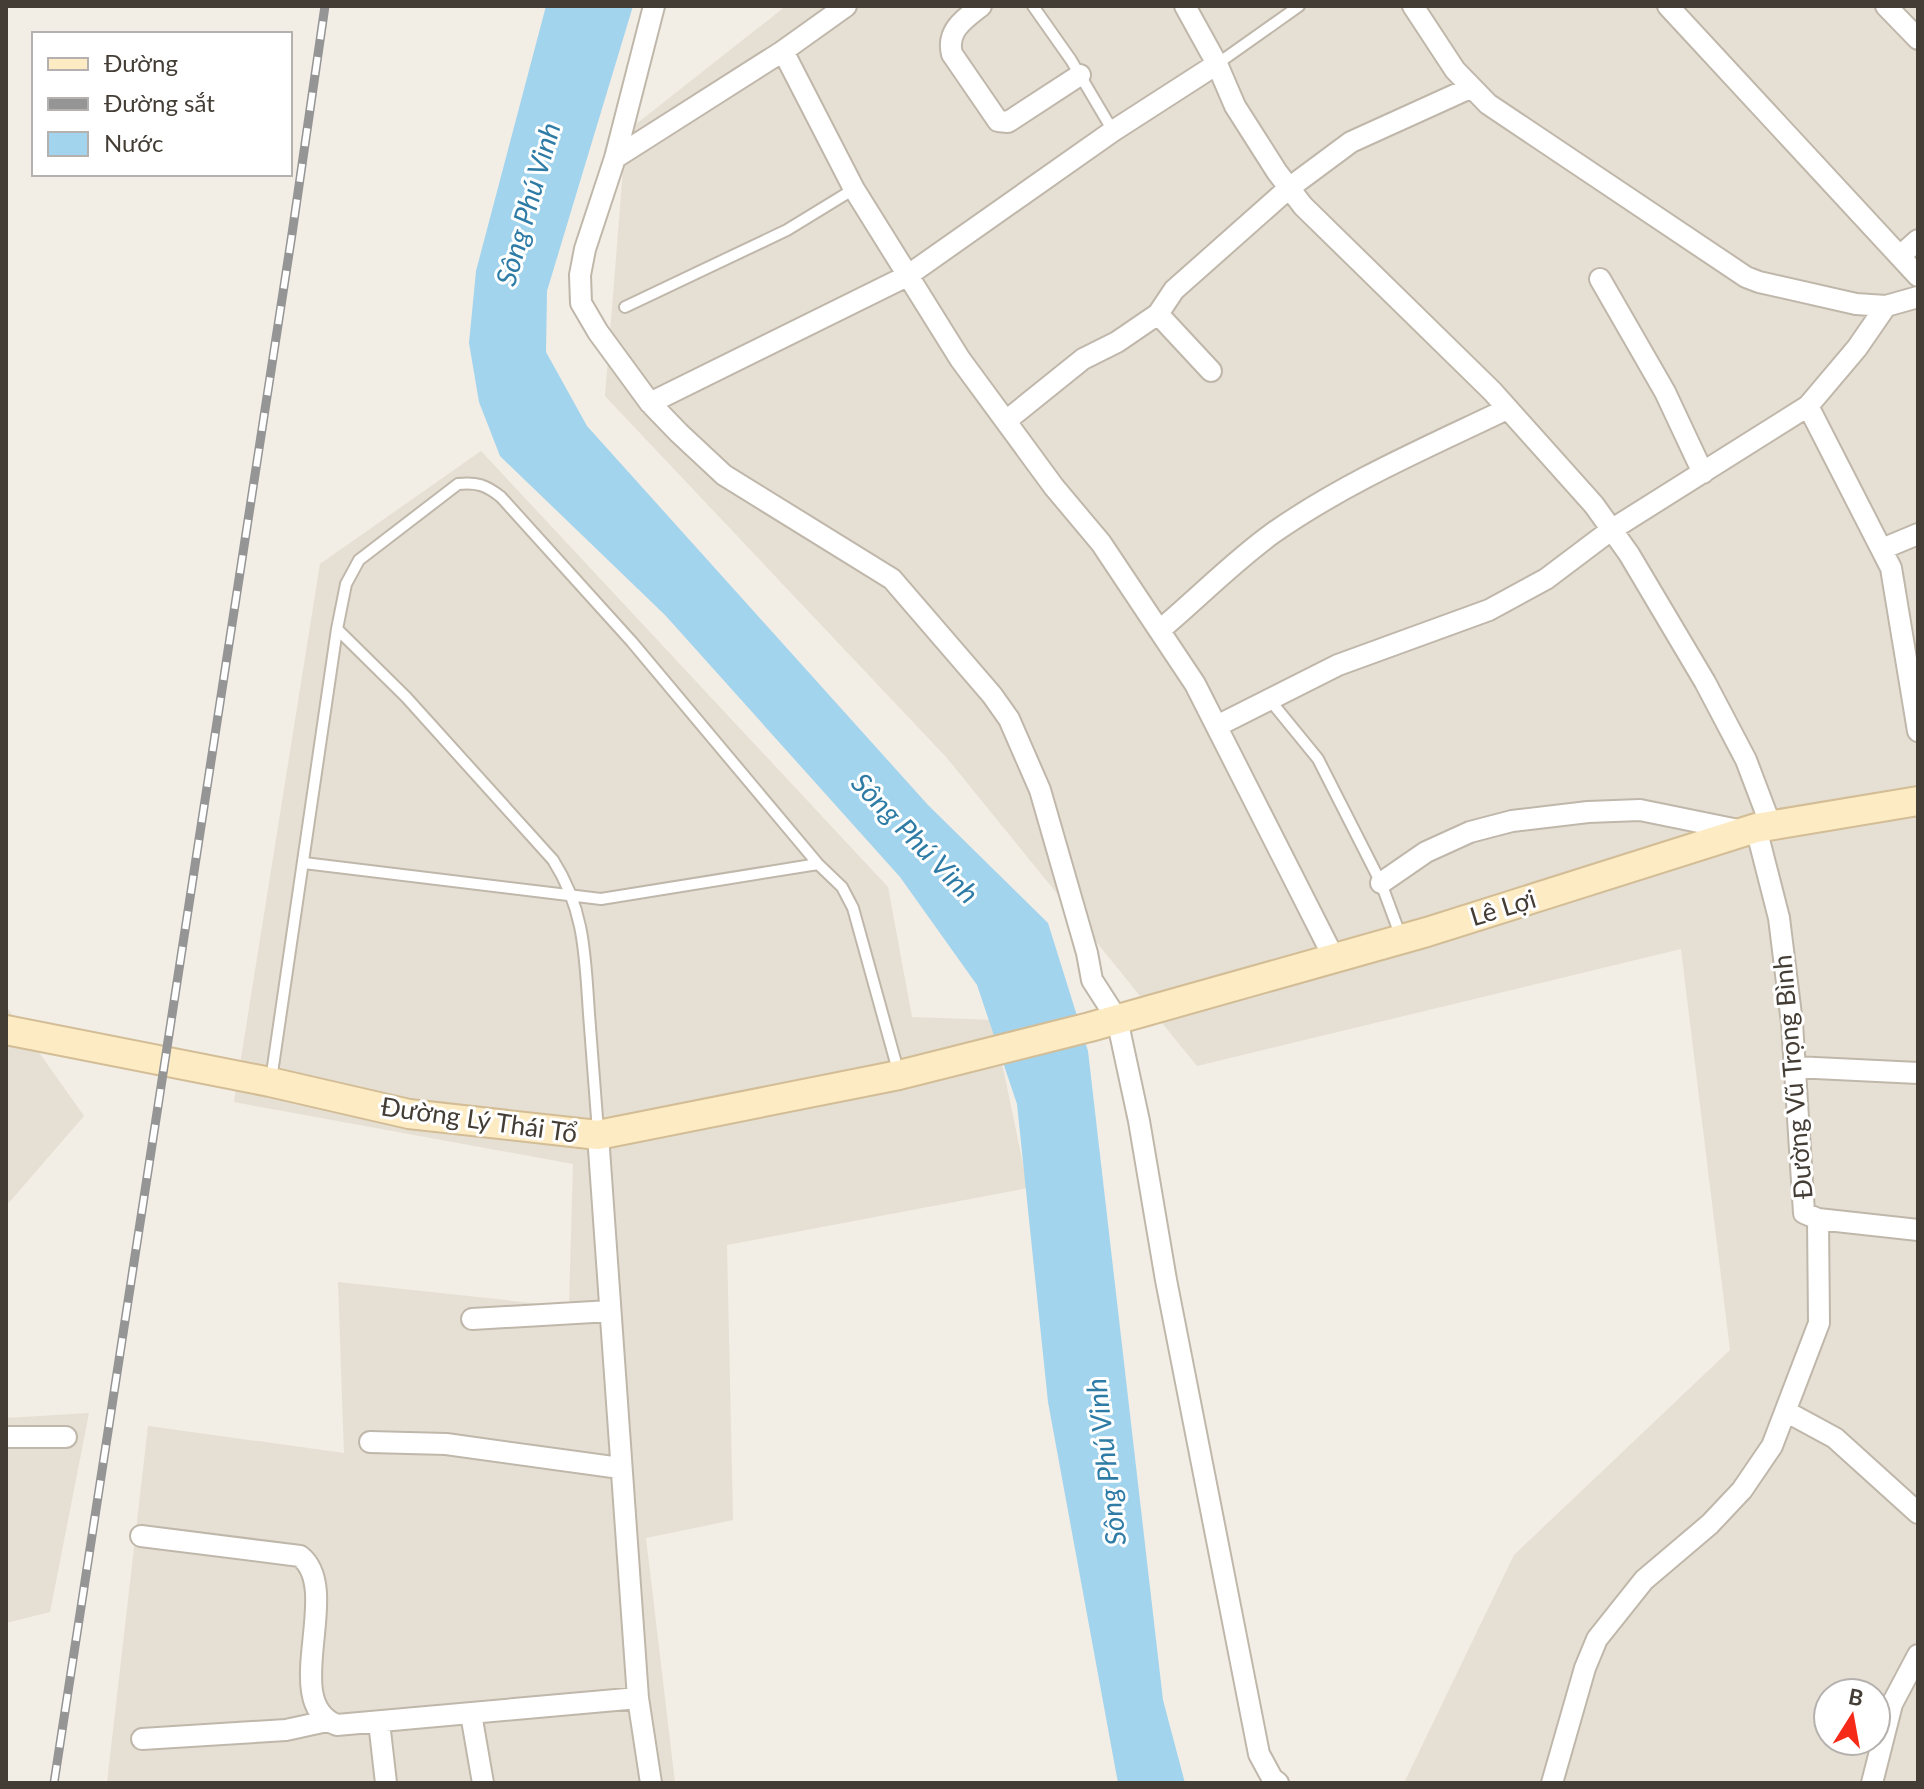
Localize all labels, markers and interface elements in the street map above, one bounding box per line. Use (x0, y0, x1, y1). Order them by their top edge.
legend (32, 32, 292, 176)
text: Đường (104, 48, 178, 77)
text: Đường sắt (104, 88, 215, 117)
water label: Sông Phú Vinh (488, 118, 567, 289)
text: Nước (104, 128, 163, 157)
water label: Sông Phú Vinh (845, 765, 986, 910)
street label: Lê Lợi (1466, 882, 1540, 932)
street label: Đường Vũ Trọng Bình (1765, 954, 1819, 1201)
street label: Đường Lý Thái Tổ (379, 1089, 579, 1149)
water label: Sông Phú Vinh (1078, 1377, 1132, 1548)
north arrow (1812, 1677, 1892, 1757)
text: B (1846, 1682, 1866, 1712)

